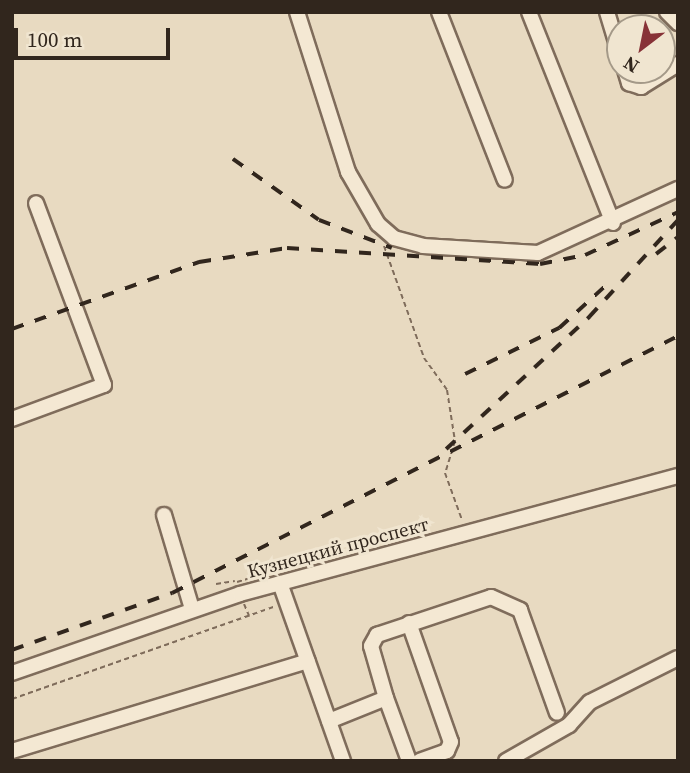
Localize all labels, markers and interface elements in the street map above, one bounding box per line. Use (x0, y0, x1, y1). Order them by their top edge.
scale bar (18, 14, 173, 58)
north arrow (606, 14, 676, 84)
text: 100 m (27, 25, 82, 54)
text: N (618, 50, 644, 80)
street label: Кузнецкий проспект (245, 513, 431, 583)

